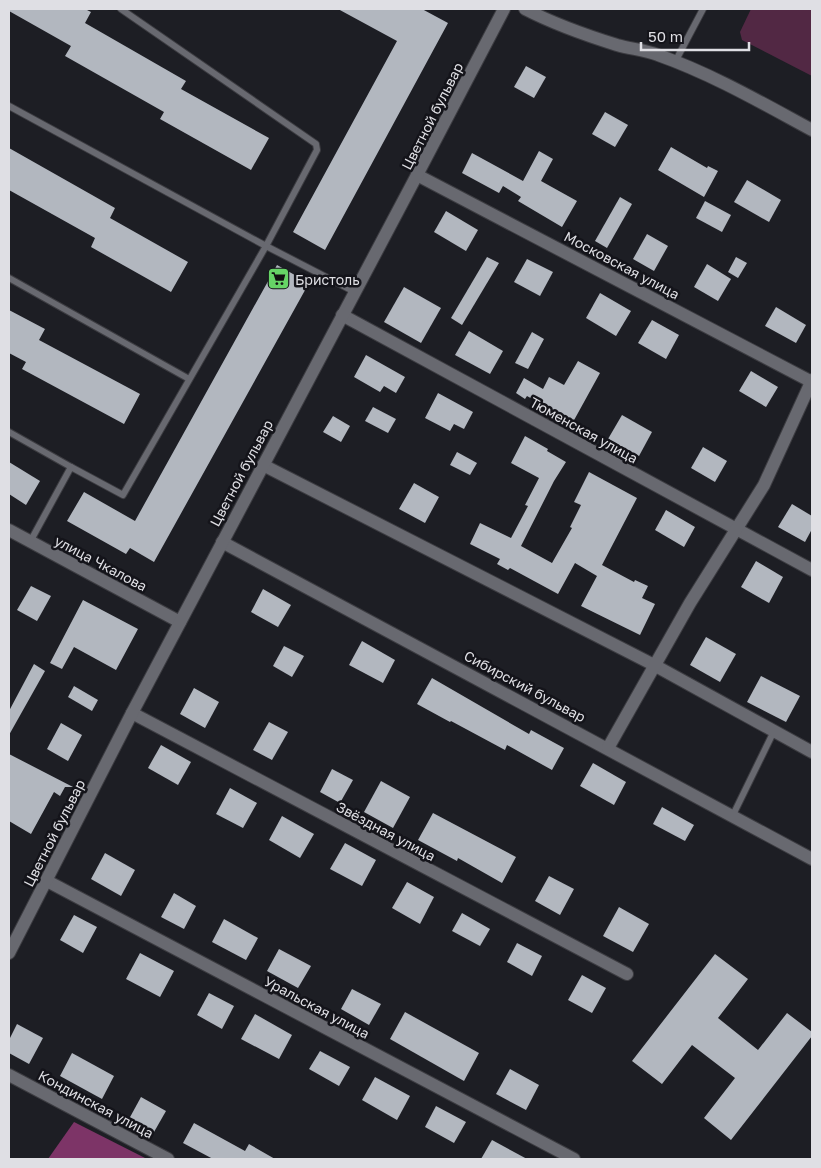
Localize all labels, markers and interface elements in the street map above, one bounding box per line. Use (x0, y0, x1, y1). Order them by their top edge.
scale bar (641, 20, 748, 52)
text: 50 m (648, 27, 683, 45)
street label: Цветной бульвар (398, 60, 466, 172)
street label: Московская улица (561, 227, 683, 303)
supermarket icon: Бристоль (267, 267, 291, 291)
place label: Бристоль (295, 271, 360, 288)
street label: Тюменская улица (527, 393, 641, 467)
street label: Цветной бульвар (206, 417, 276, 529)
street label: улица Чкалова (52, 532, 150, 594)
street label: Сибирский бульвар (461, 647, 589, 725)
street label: Цветной бульвар (20, 777, 88, 889)
street label: Звёздная улица (334, 798, 438, 864)
street label: Уральская улица (261, 972, 373, 1042)
street label: Кондинская улица (36, 1066, 156, 1142)

